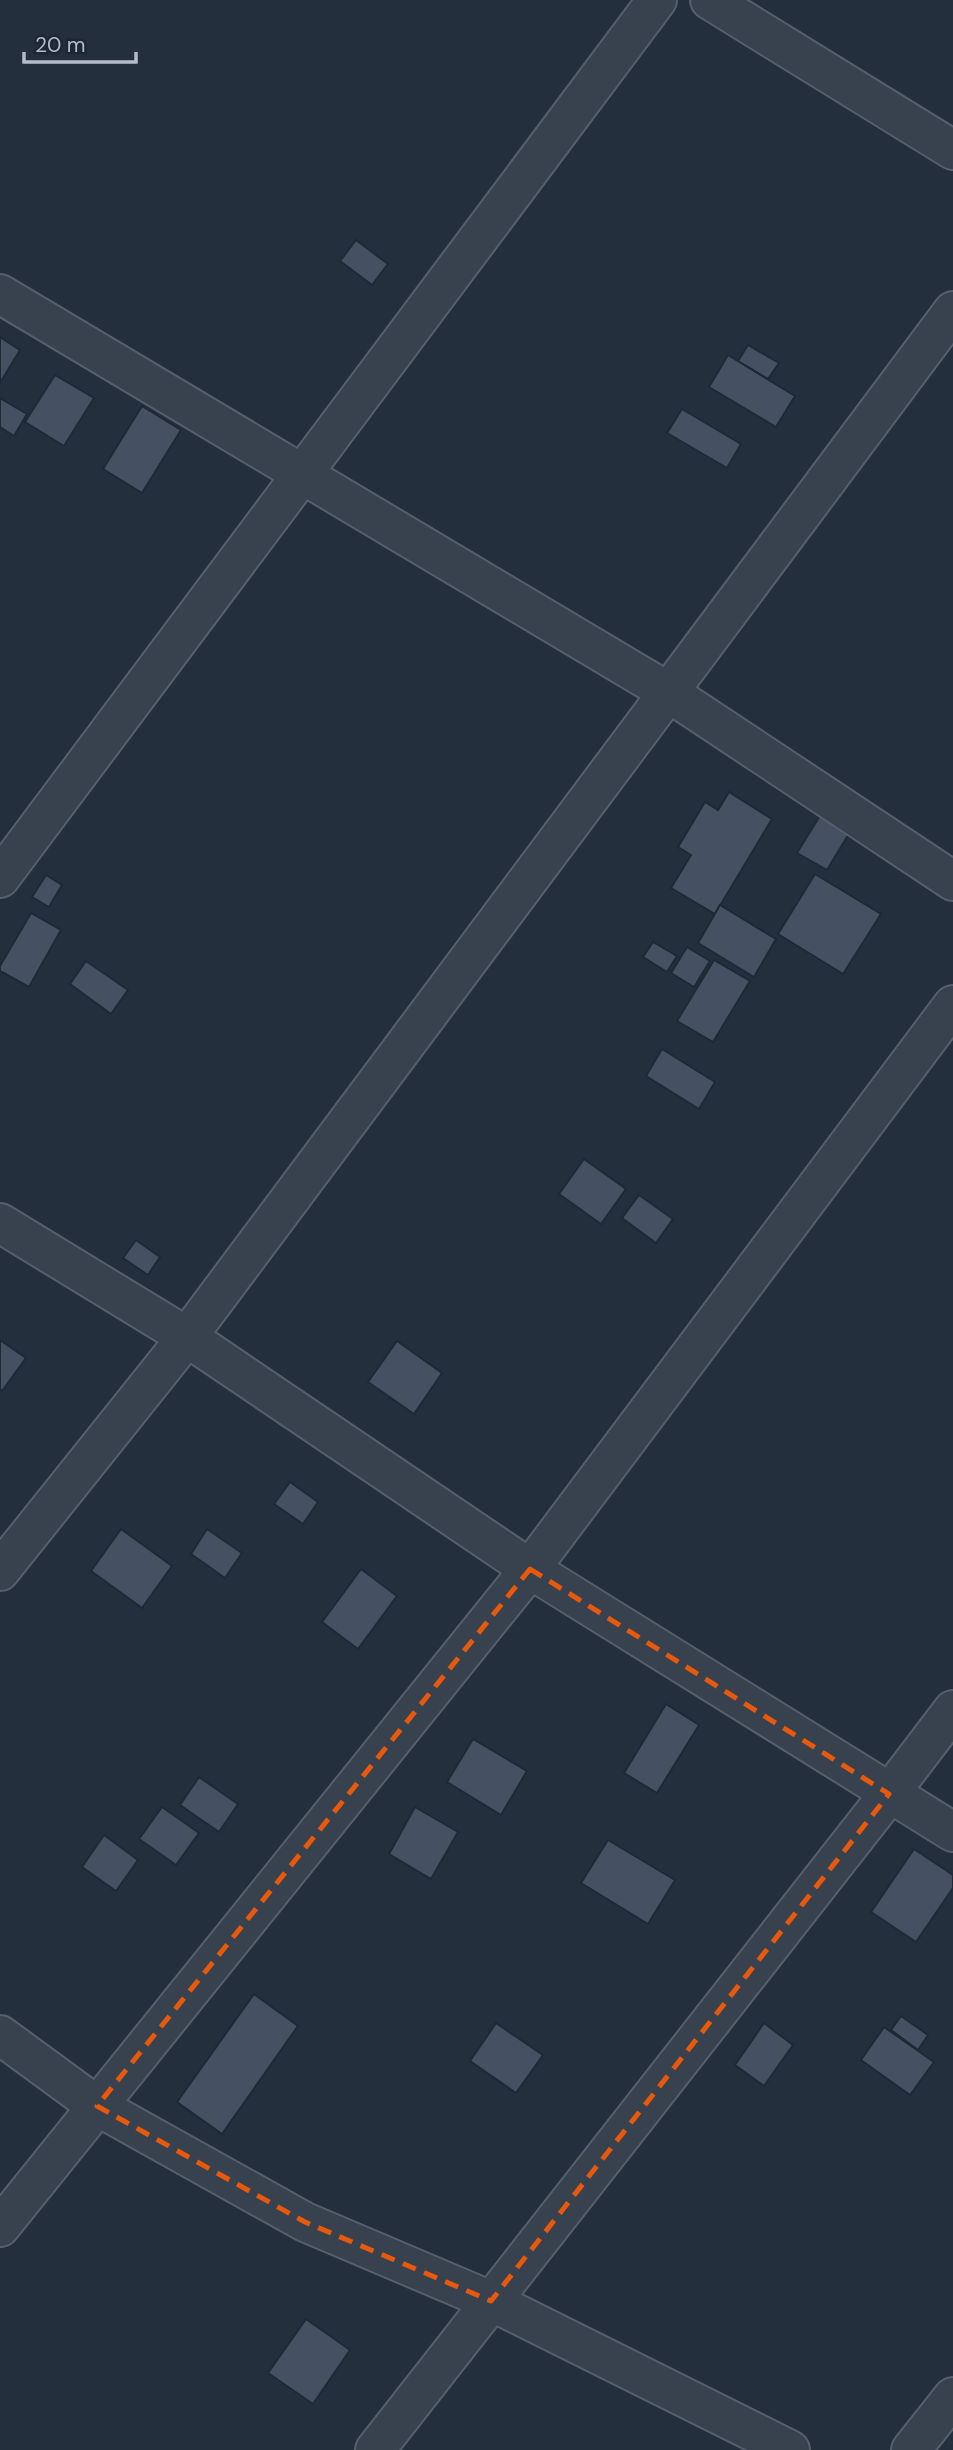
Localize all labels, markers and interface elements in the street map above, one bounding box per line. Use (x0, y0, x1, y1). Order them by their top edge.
scale bar (24, 21, 136, 65)
text: 20 m (35, 31, 86, 59)

